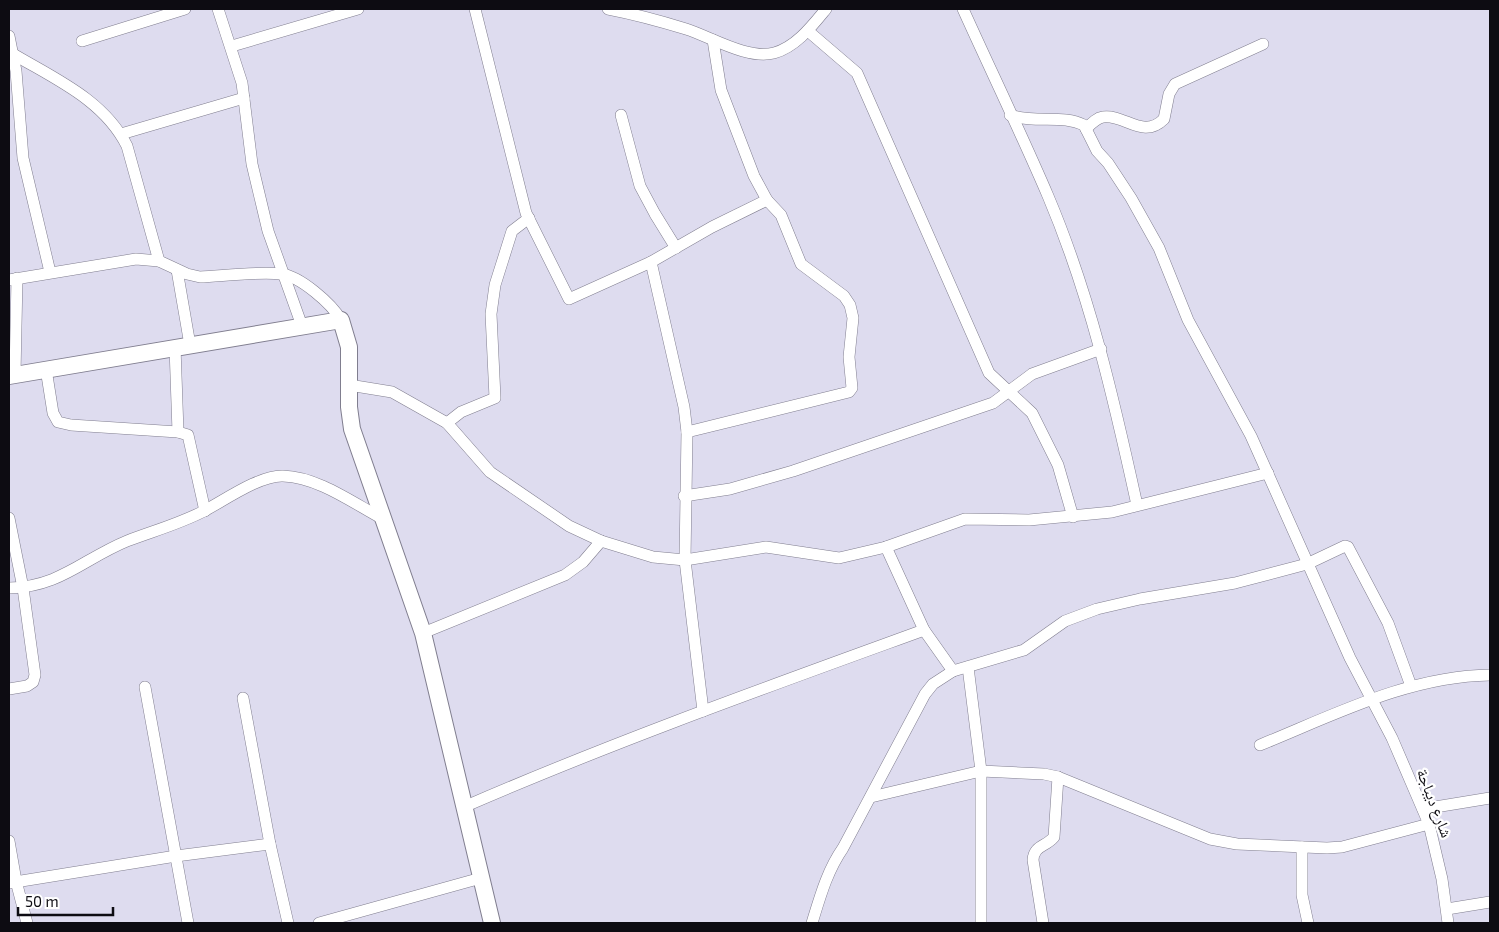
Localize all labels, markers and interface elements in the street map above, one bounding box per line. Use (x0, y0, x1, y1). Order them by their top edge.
street label: شارع ديباجة (1412, 766, 1457, 841)
scale bar (18, 884, 112, 916)
text: 50 m (25, 892, 59, 910)

